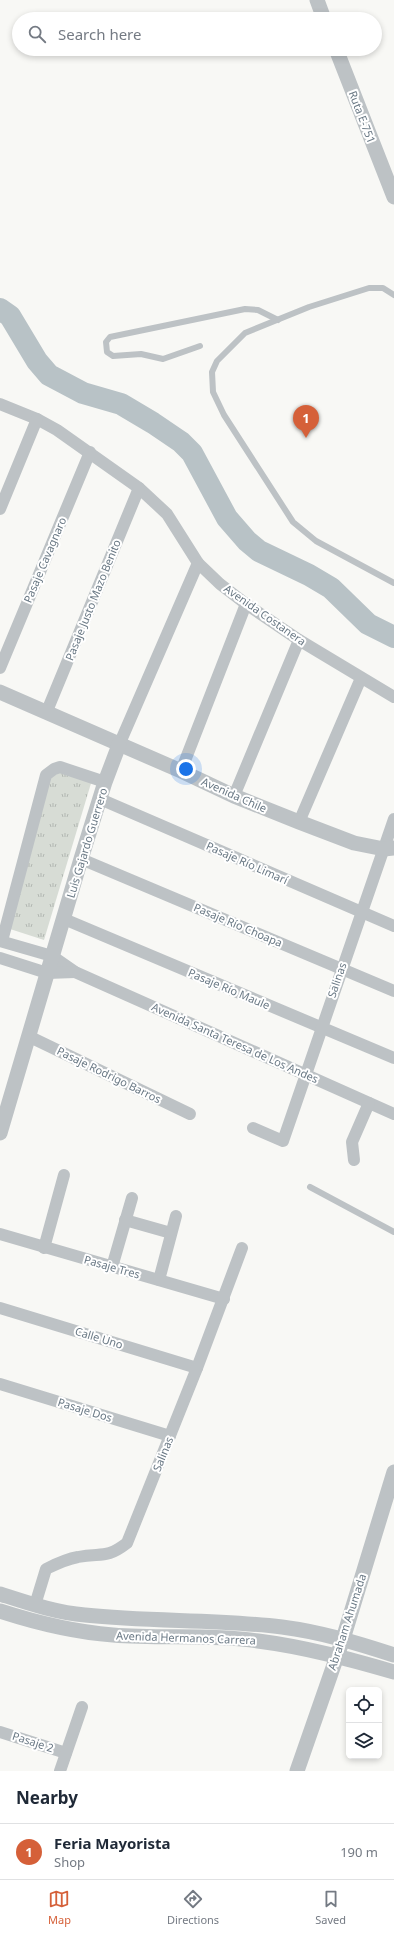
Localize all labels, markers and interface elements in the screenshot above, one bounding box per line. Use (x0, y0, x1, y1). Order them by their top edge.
search box (12, 12, 382, 56)
icon: search (26, 23, 48, 45)
text: Search here (58, 24, 141, 44)
street label: Ruta E-751 (346, 88, 379, 145)
pin: 1 (293, 405, 319, 438)
street label: Pasaje Cavagnaro (20, 514, 70, 605)
street label: Pasaje Justo Mazo Benito (61, 537, 124, 663)
street label: Avenida Costanera (221, 581, 309, 648)
your location (176, 759, 196, 779)
street label: Avenida Chile (199, 773, 269, 816)
street label: Luis Gajardo Guerrero (63, 786, 111, 900)
street label: Pasaje Río Limarí (204, 838, 291, 888)
street label: Pasaje Río Choapa (192, 899, 285, 950)
street label: Salinas (324, 960, 349, 999)
street label: Pasaje Río Maule (186, 965, 272, 1013)
street label: Avenida Santa Teresa de Los Andes (149, 999, 321, 1086)
street label: Pasaje Rodrigo Barros (55, 1043, 164, 1106)
street label: Pasaje Tres (82, 1251, 142, 1282)
street label: Calle Uno (73, 1323, 125, 1352)
street label: Pasaje Dos (56, 1394, 114, 1425)
street label: Salinas (149, 1434, 176, 1473)
street label: Abraham Ahumada (324, 1572, 369, 1672)
street label: Avenida Hermanos Carrera (116, 1628, 256, 1647)
map controls (346, 1687, 382, 1759)
button: locate (346, 1687, 382, 1723)
button: layers (346, 1723, 382, 1759)
street label: Pasaje 2 (11, 1728, 56, 1755)
text: Nearby (16, 1786, 78, 1809)
text: Feria Mayorista (54, 1833, 171, 1853)
text: 1 (25, 1843, 33, 1861)
text: 190 m (340, 1843, 378, 1861)
text: Shop (54, 1853, 85, 1871)
tab: Map (48, 1888, 71, 1927)
tab: Directions (167, 1888, 219, 1927)
tab: Saved (315, 1888, 346, 1927)

